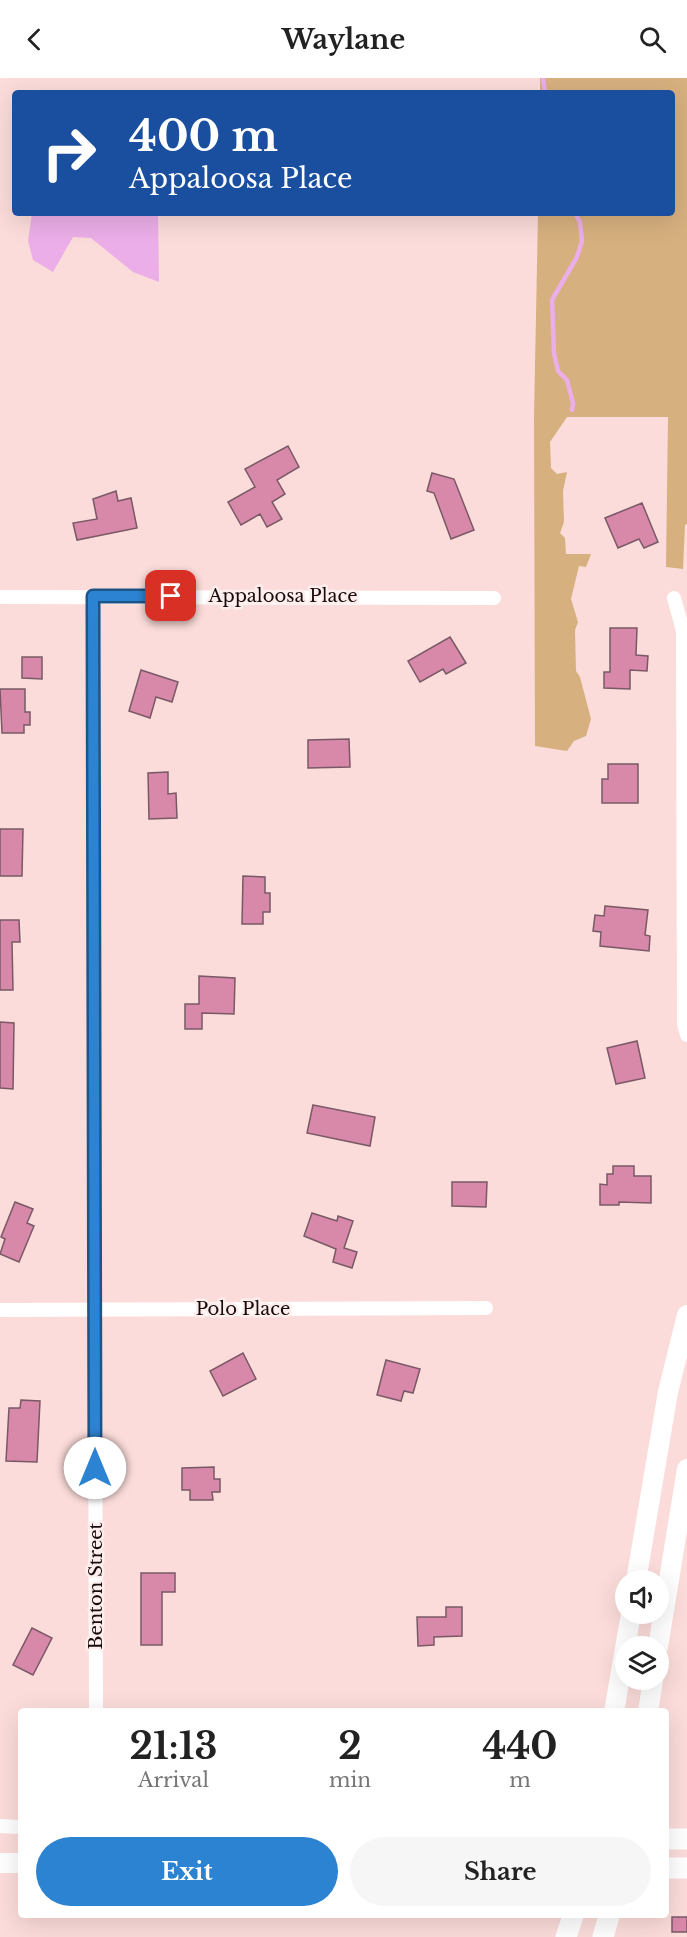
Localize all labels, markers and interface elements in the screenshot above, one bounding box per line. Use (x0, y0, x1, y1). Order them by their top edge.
icon: back (18, 23, 51, 56)
text: Waylane (282, 23, 405, 56)
icon: search (636, 23, 669, 56)
text: 400 m (129, 110, 278, 162)
icon: right (30, 114, 108, 192)
text: Appaloosa Place (129, 162, 352, 195)
pin (145, 570, 196, 621)
icon: arrive (154, 579, 187, 612)
street label: Appaloosa Place (208, 585, 357, 607)
street label: Polo Place (196, 1298, 290, 1320)
position arrow (63, 1436, 127, 1500)
street label: Benton Street (85, 1522, 107, 1649)
map controls (615, 1570, 669, 1690)
button: sound (615, 1570, 669, 1624)
button: layers (615, 1636, 669, 1690)
text: 21:13 (129, 1724, 217, 1769)
text: 2 (338, 1724, 362, 1769)
text: 440 (483, 1724, 558, 1769)
text: Arrival (138, 1768, 209, 1792)
text: min (329, 1768, 371, 1792)
text: m (509, 1768, 531, 1792)
button: Exit (36, 1837, 338, 1906)
button: Share (350, 1837, 651, 1906)

